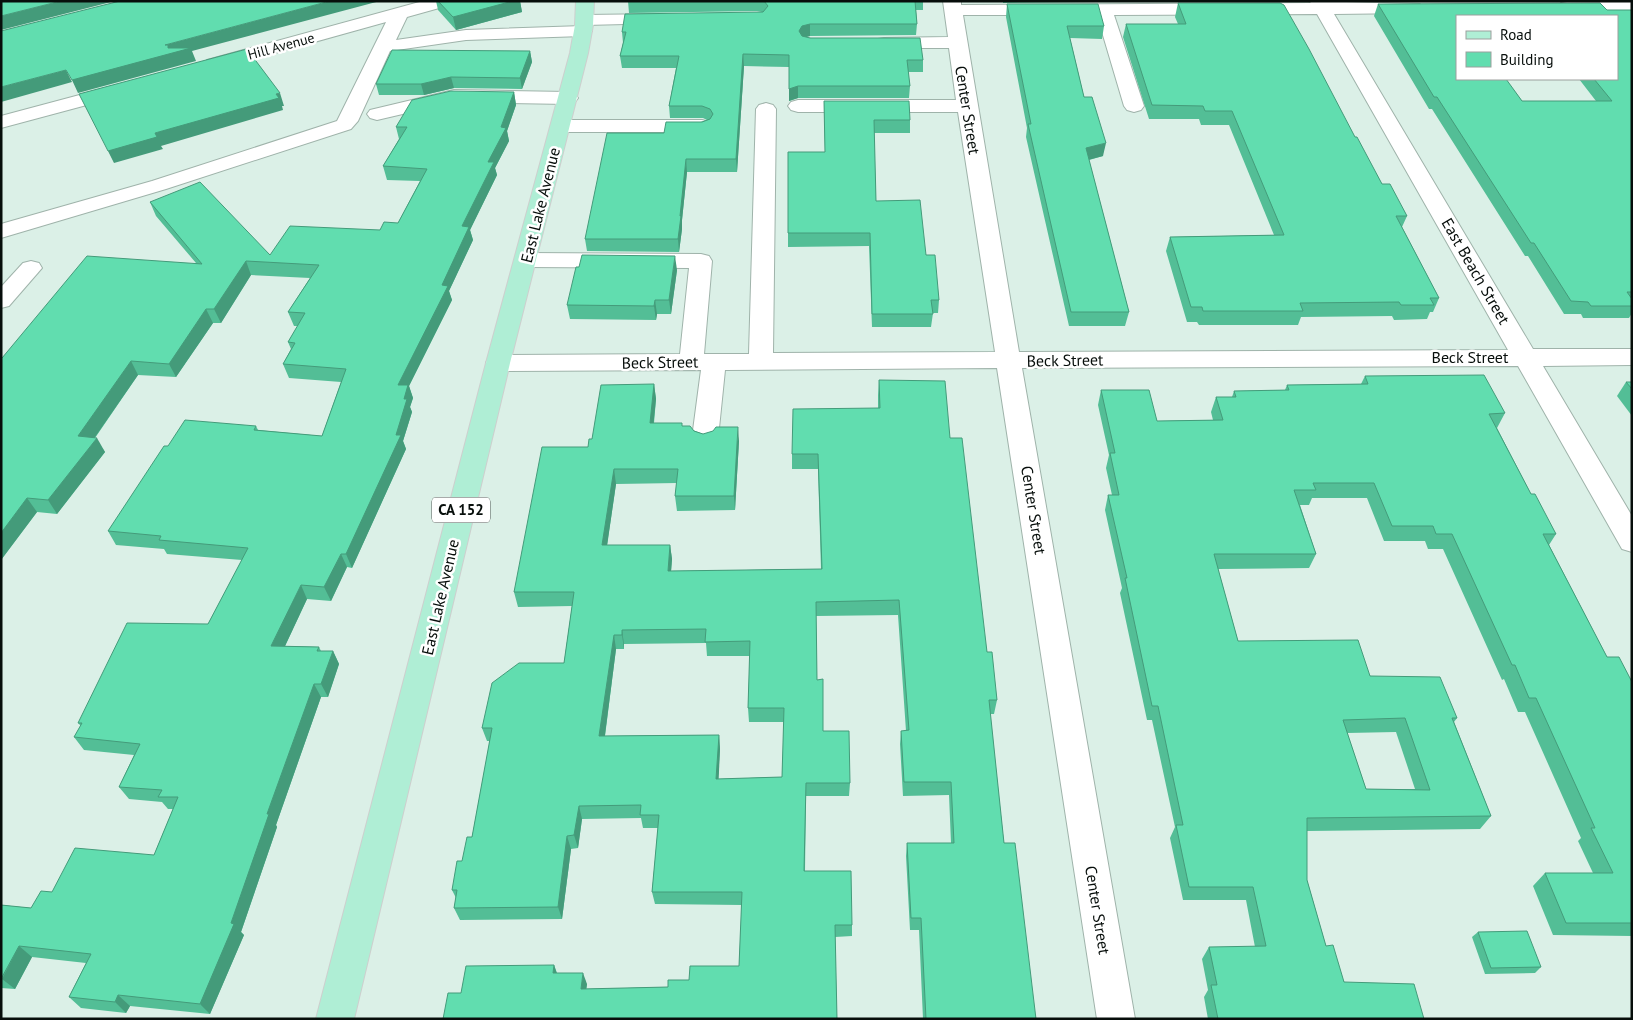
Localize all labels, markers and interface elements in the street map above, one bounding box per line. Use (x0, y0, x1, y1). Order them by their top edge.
legend (1456, 15, 1618, 80)
text: Road (1500, 25, 1532, 44)
street label: Hill Avenue (246, 28, 316, 64)
text: Building (1500, 50, 1554, 69)
street label: Center Street (951, 64, 985, 156)
street label: East Lake Avenue (516, 145, 564, 265)
street label: East Beach Street (1437, 214, 1515, 328)
street label: Beck Street (1432, 347, 1509, 367)
street label: Beck Street (1026, 349, 1104, 371)
street label: Beck Street (621, 351, 699, 373)
street label: Center Street (1017, 464, 1051, 556)
road number: CA 152 (432, 498, 490, 522)
street label: East Lake Avenue (417, 537, 463, 657)
street label: Center Street (1081, 864, 1115, 956)

